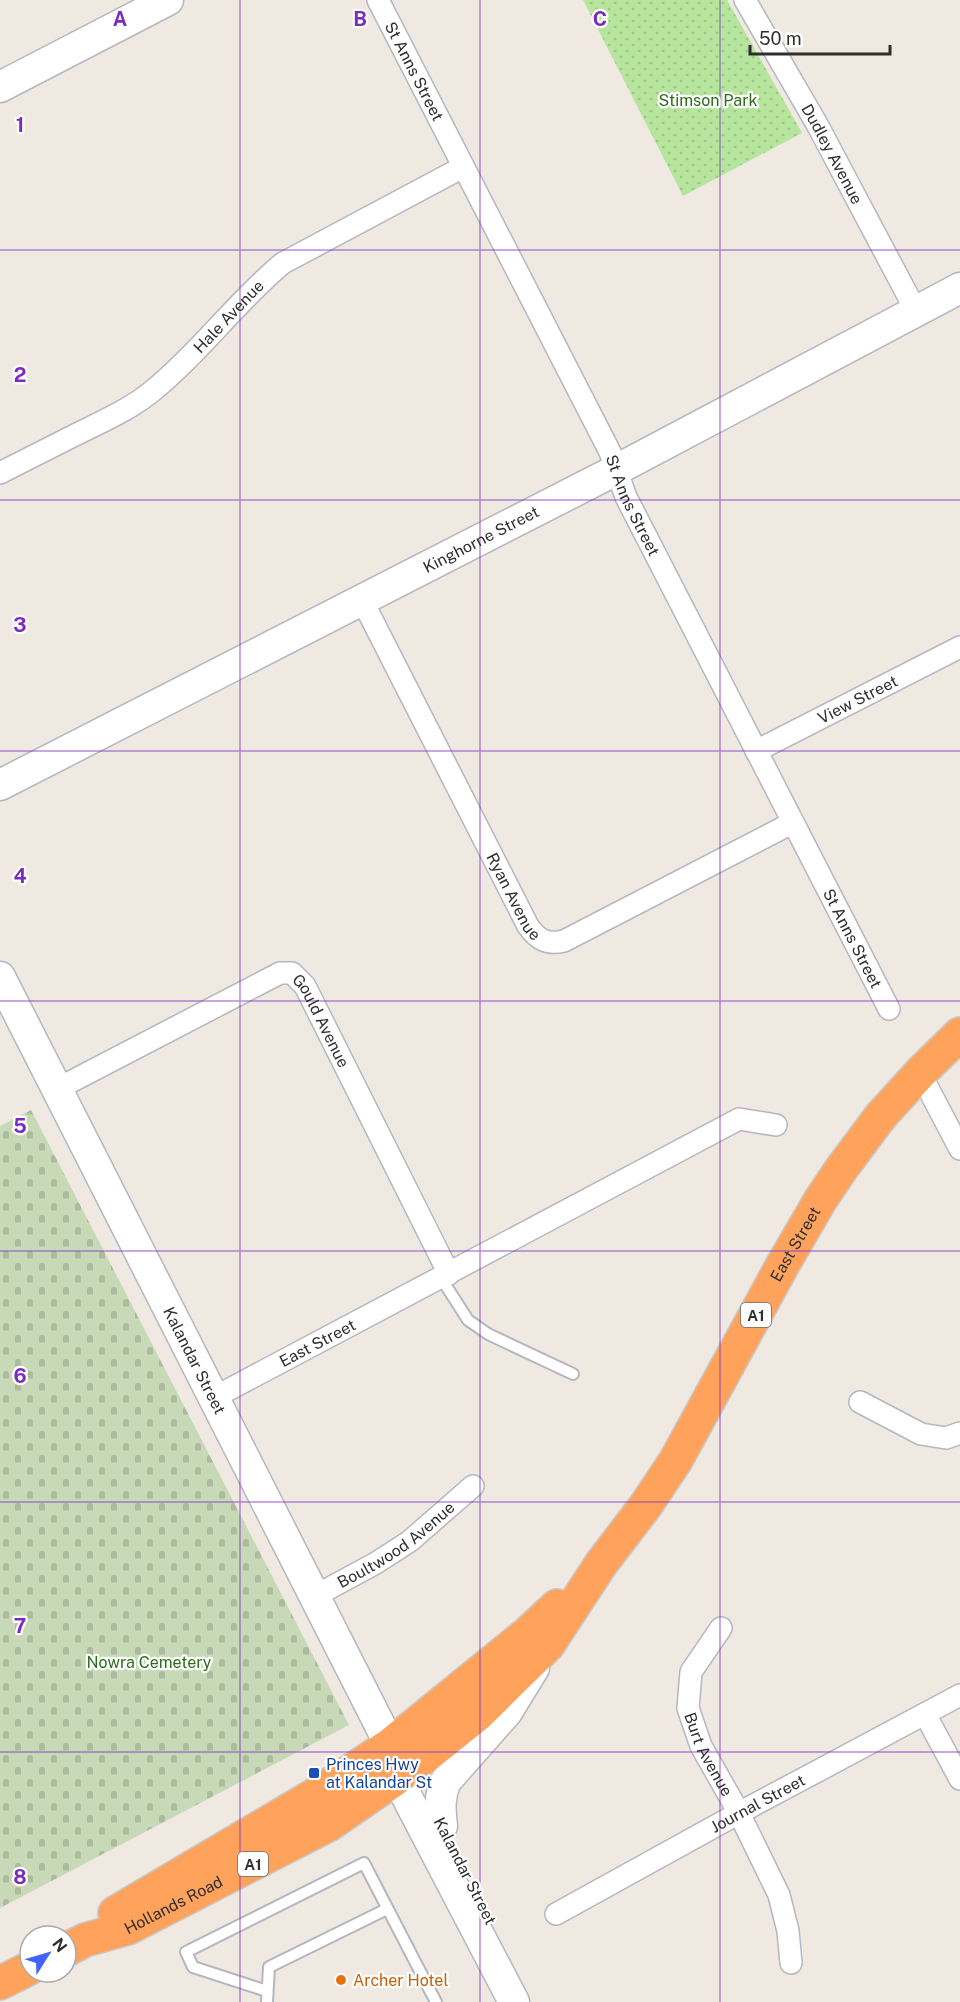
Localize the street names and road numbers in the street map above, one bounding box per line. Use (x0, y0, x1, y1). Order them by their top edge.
street label: St Anns Street (381, 18, 448, 124)
street label: Dudley Avenue (798, 100, 867, 207)
street label: Hale Avenue (189, 276, 268, 357)
street label: St Anns Street (602, 452, 664, 559)
street label: Kinghorne Street (420, 502, 542, 577)
street label: View Street (815, 671, 901, 727)
street label: Ryan Avenue (483, 850, 545, 944)
street label: St Anns Street (819, 886, 886, 991)
street label: Gould Avenue (289, 970, 354, 1071)
street label: East Street (766, 1203, 824, 1285)
road number: A1 (741, 1303, 771, 1327)
street label: Kalandar Street (160, 1304, 230, 1417)
street label: East Street (276, 1315, 359, 1371)
street label: Boultwood Avenue (334, 1497, 458, 1592)
street label: Burt Avenue (681, 1710, 737, 1799)
street label: Journal Street (707, 1770, 808, 1836)
street label: Kalandar Street (430, 1814, 500, 1928)
road number: A1 (238, 1852, 268, 1876)
street label: Hollands Road (121, 1872, 226, 1938)

